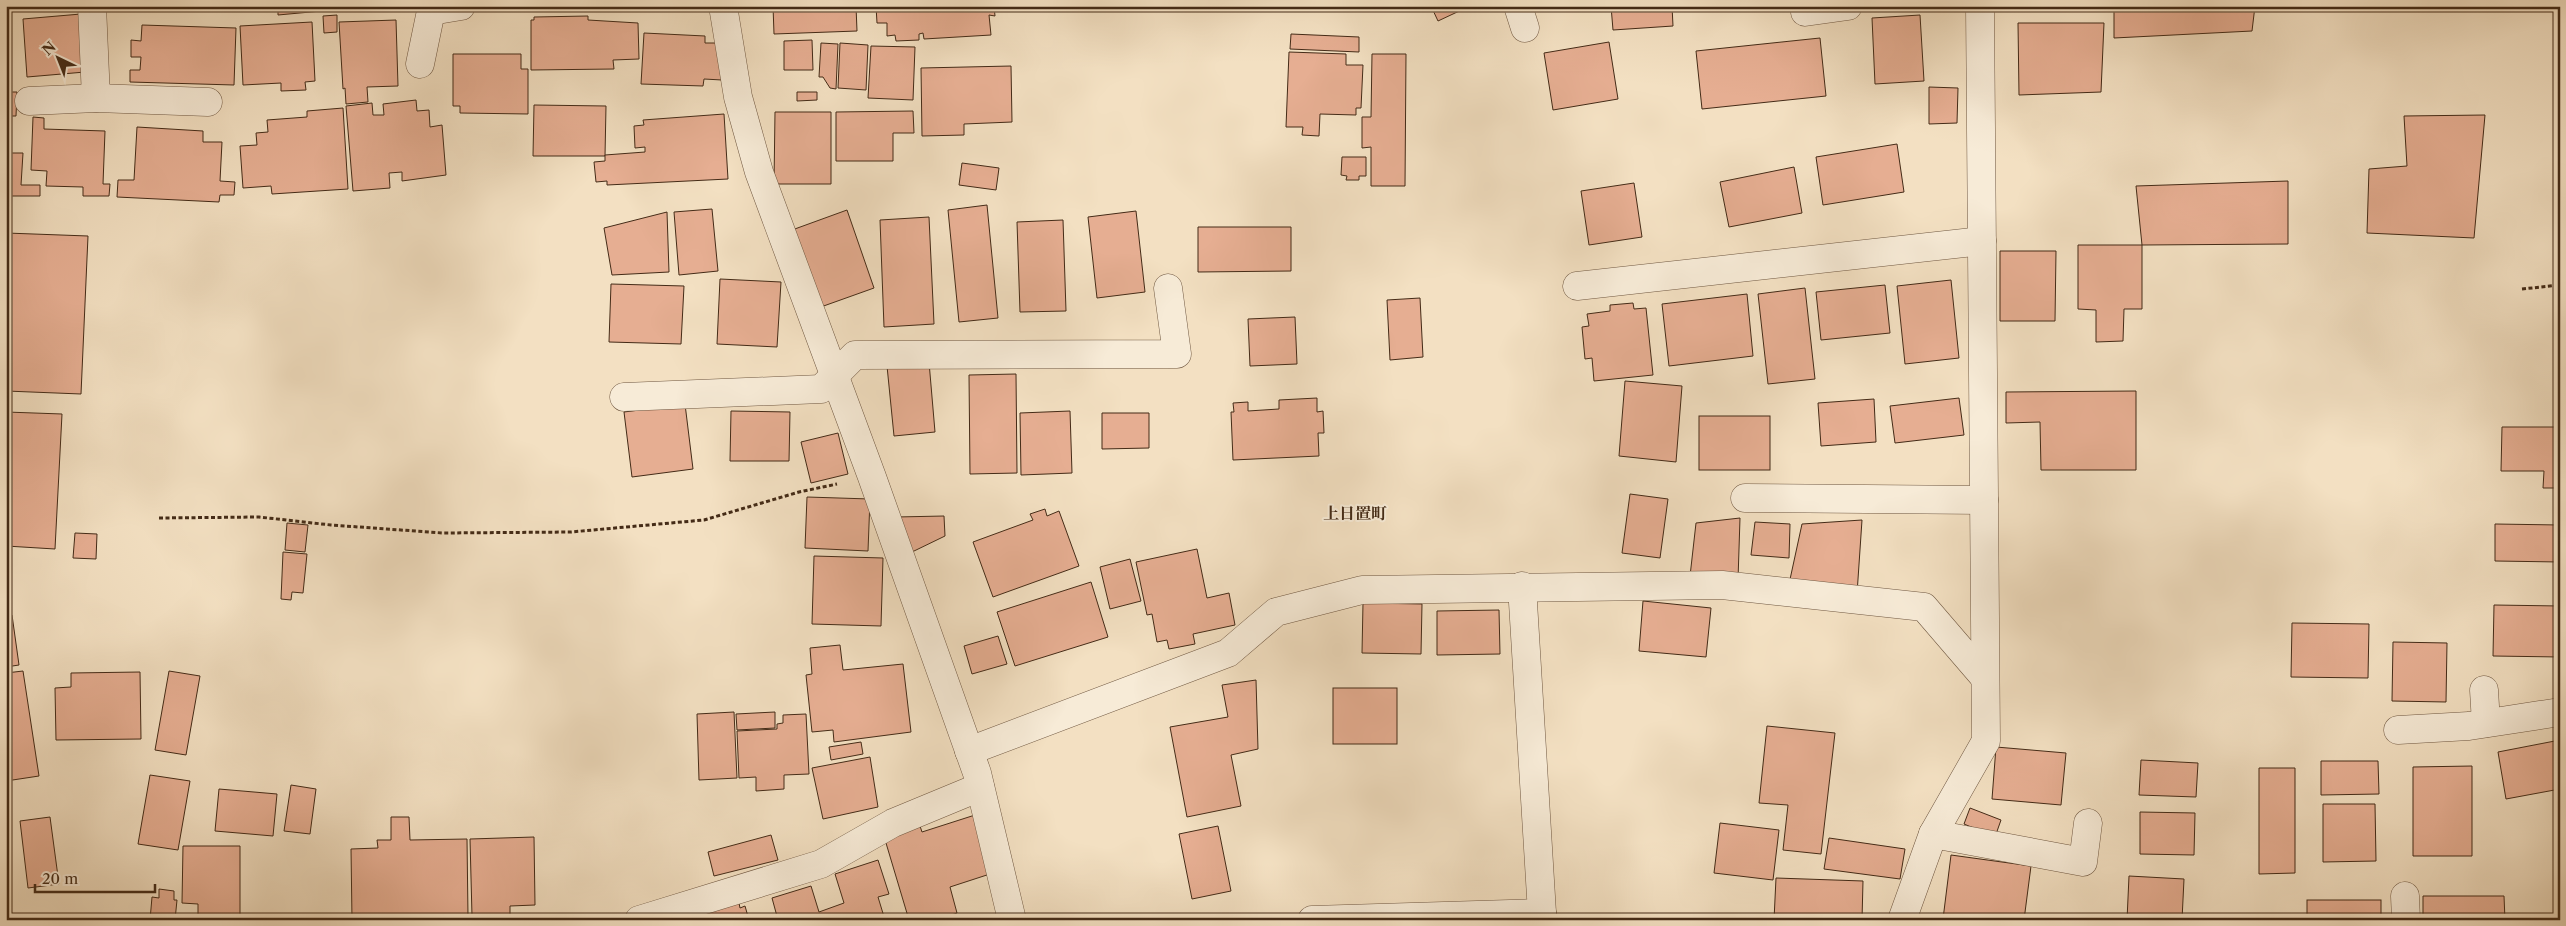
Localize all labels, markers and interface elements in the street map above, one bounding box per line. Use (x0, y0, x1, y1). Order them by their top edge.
north arrow (32, 32, 82, 82)
text: N (39, 38, 60, 59)
district label: 上日置町 (1323, 503, 1387, 523)
scale bar (35, 861, 155, 893)
text: 20 m (42, 869, 78, 888)

